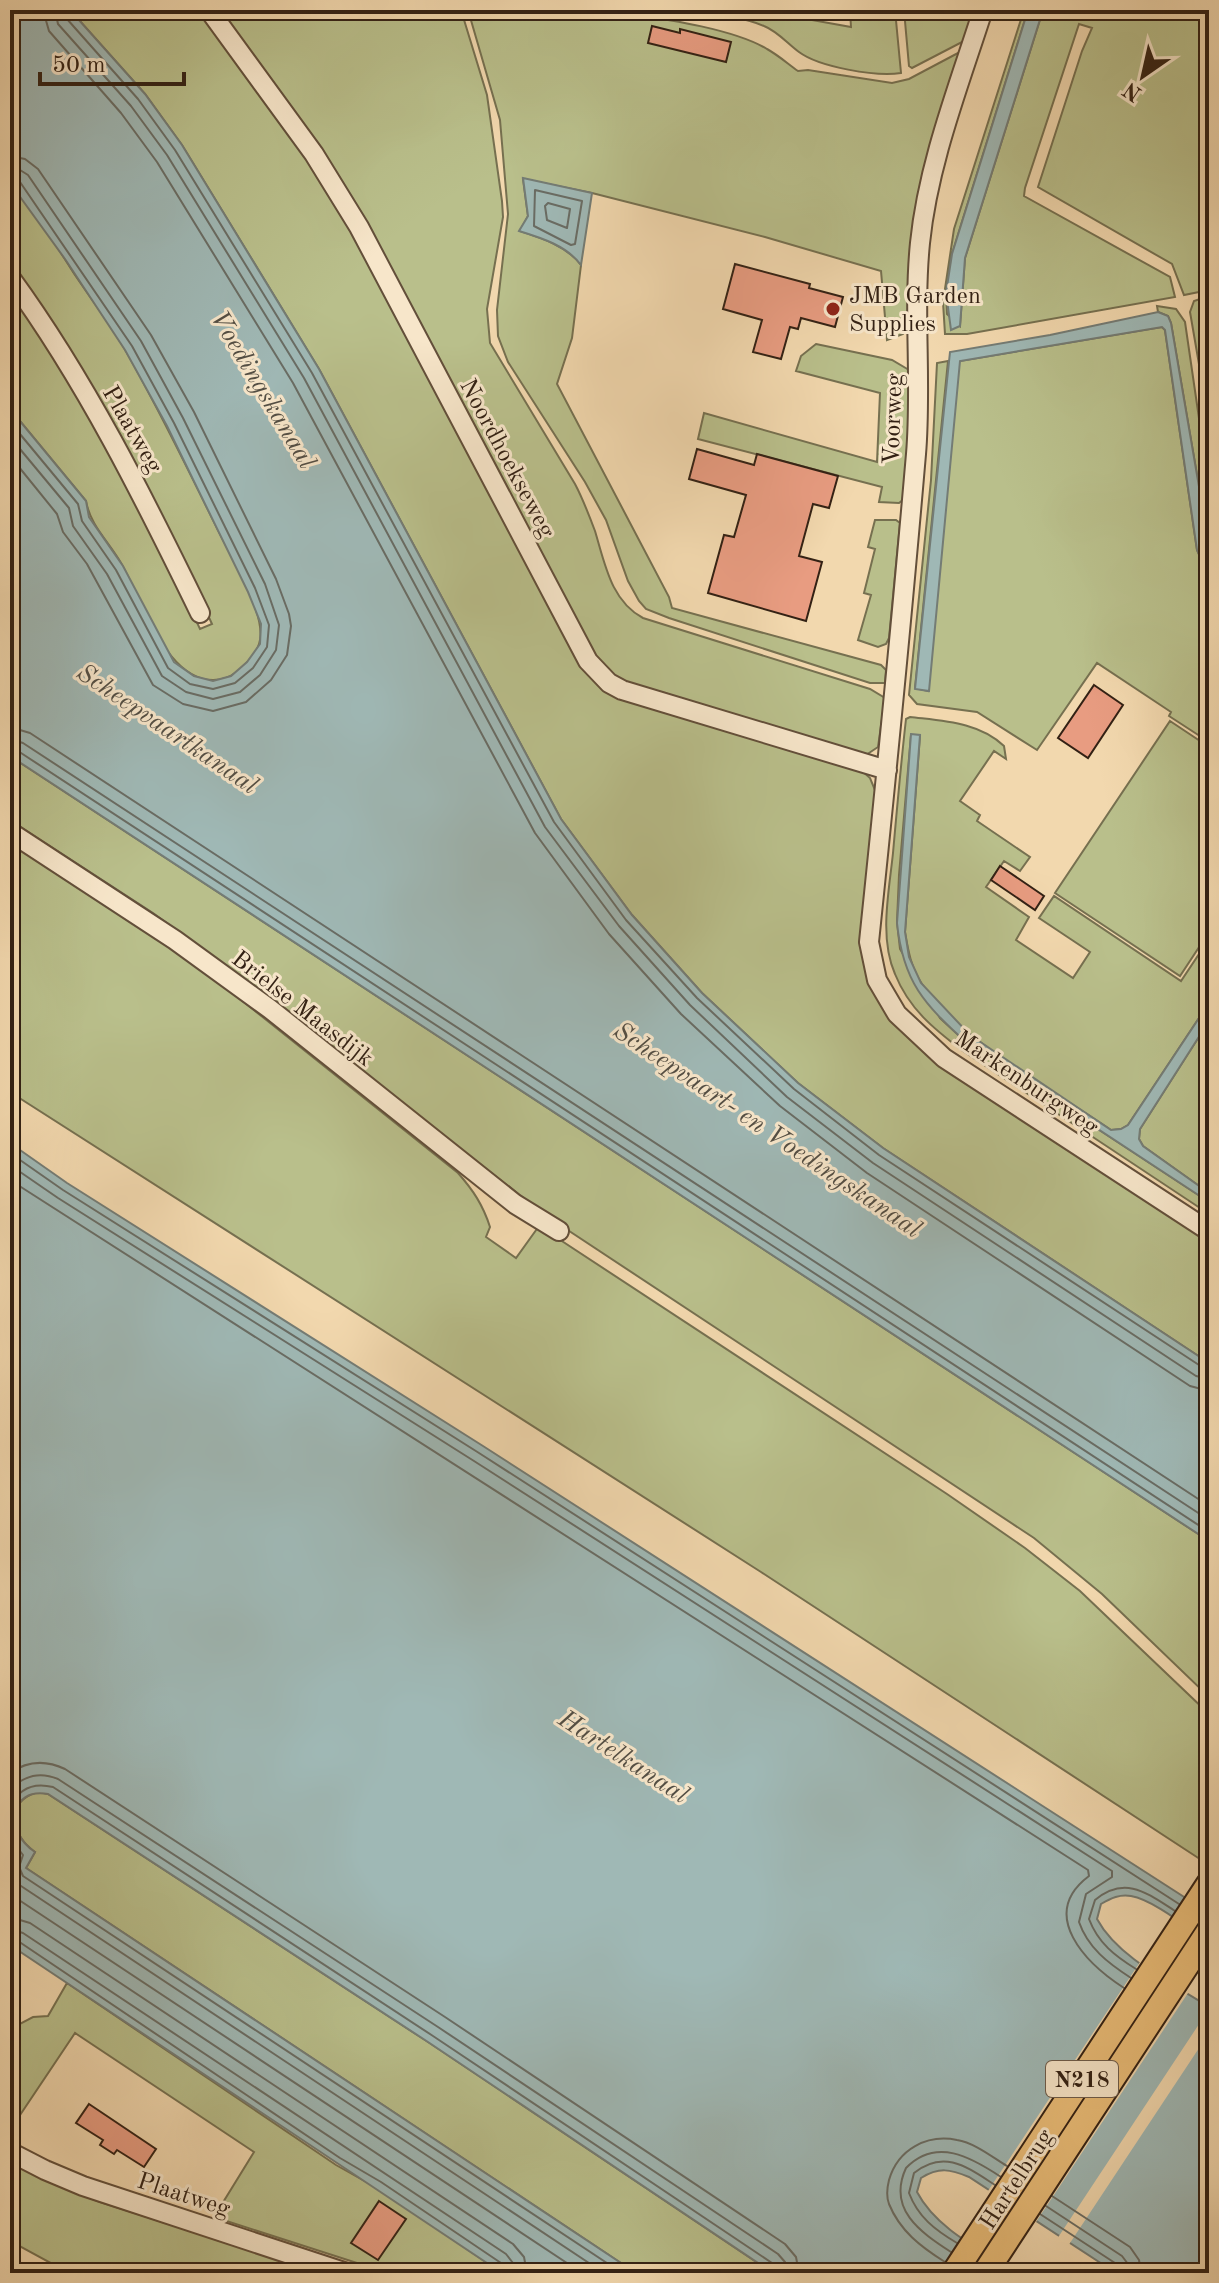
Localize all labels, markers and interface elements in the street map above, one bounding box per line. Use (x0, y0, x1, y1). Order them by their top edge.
scale bar (40, 36, 184, 86)
north arrow (1103, 36, 1183, 116)
text: 50 m (52, 54, 106, 78)
text: N (1120, 77, 1146, 105)
place label: JMB Garden Supplies (849, 285, 981, 337)
marker: JMB Garden Supplies (824, 300, 842, 318)
water label: Voedingskanaal (205, 306, 320, 474)
street label: Voorweg (880, 373, 908, 465)
street label: Noordhoekseweg (454, 376, 558, 542)
street label: Plaatweg (97, 382, 166, 478)
water label: Scheepvaartkanaal (72, 660, 262, 800)
street label: Brielse Maasdijk (227, 947, 377, 1072)
water label: Scheepvaart- en Voedingskanaal (608, 1018, 926, 1244)
street label: Markenburgweg (950, 1027, 1102, 1141)
water label: Hartelkanaal (552, 1706, 693, 1810)
road number: N218 (1046, 2061, 1118, 2097)
street label: Hartelbrug (976, 2126, 1059, 2235)
street label: Plaatweg (134, 2170, 233, 2222)

